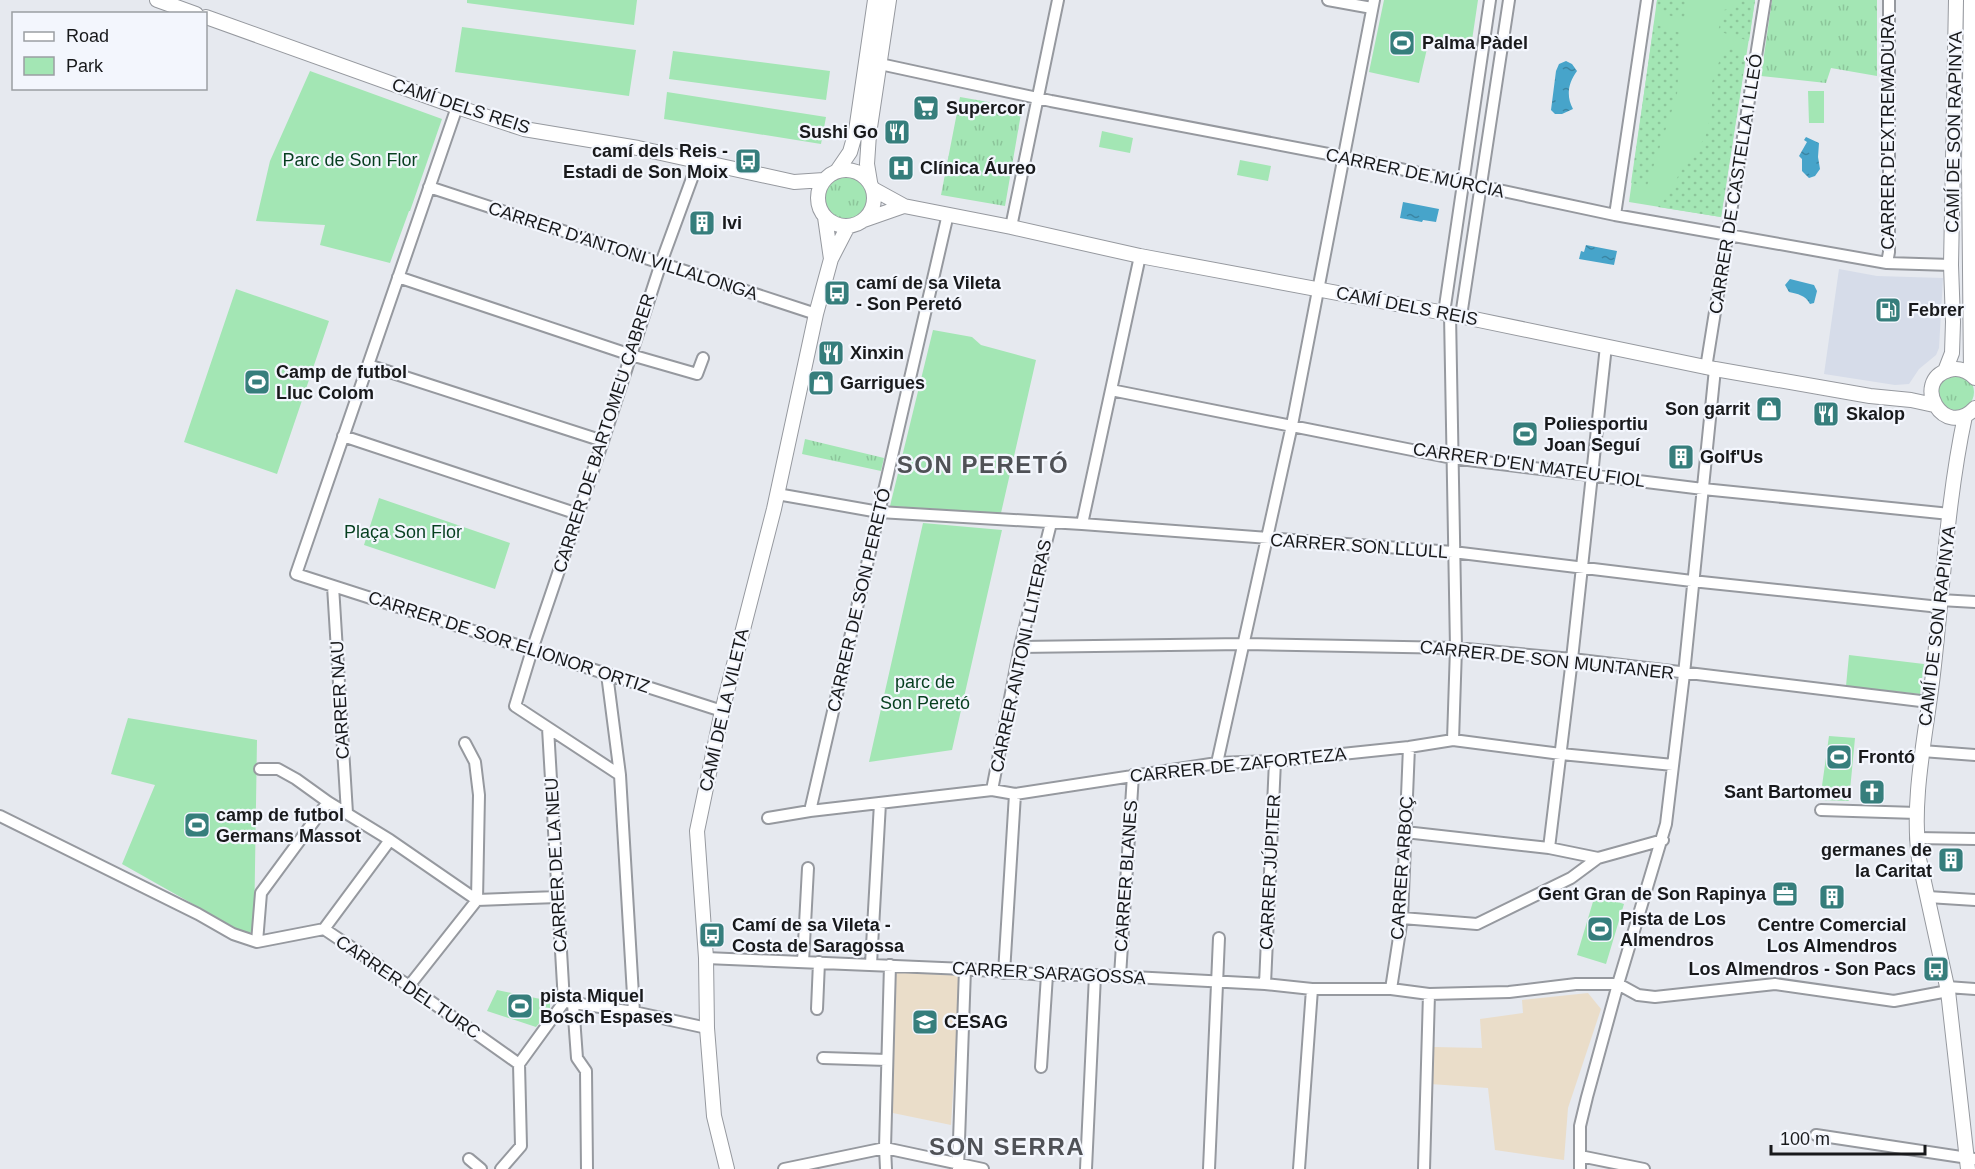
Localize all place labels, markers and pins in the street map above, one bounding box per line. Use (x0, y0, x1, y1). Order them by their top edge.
sports icon: Palma Pàdel (1387, 28, 1417, 58)
place label: Palma Pàdel (1422, 33, 1528, 53)
supermarket icon: Supercor (911, 93, 941, 123)
place label: Supercor (946, 98, 1025, 118)
restaurant icon: Sushi Go (882, 117, 912, 147)
place label: Sushi Go (799, 122, 878, 142)
place label: camí dels Reis - Estadi de Son Moix (563, 141, 728, 182)
bus stop icon: camí dels Reis - Estadi de Son Moix (733, 146, 763, 176)
hospital icon: Clínica Áureo (886, 153, 916, 183)
place label: Clínica Áureo (920, 157, 1036, 178)
building icon: Ivi (687, 208, 717, 238)
place label: Ivi (722, 213, 742, 233)
place label: camí de sa Vileta - Son Peretó (856, 273, 1002, 314)
bus stop icon: camí de sa Vileta - Son Peretó (822, 278, 852, 308)
fuel station icon: Febrer (1873, 295, 1903, 325)
place label: Febrer (1908, 300, 1964, 320)
restaurant icon: Xinxin (816, 338, 846, 368)
place label: Xinxin (850, 343, 904, 363)
place label: Camp de futbol Lluc Colom (276, 362, 407, 403)
sports icon: Camp de futbol Lluc Colom (242, 367, 272, 397)
shop icon: Garrigues (806, 368, 836, 398)
place label: Garrigues (840, 373, 925, 393)
shop icon: Son garrit (1754, 394, 1784, 424)
place label: Son garrit (1665, 399, 1750, 419)
restaurant icon: Skalop (1811, 399, 1841, 429)
place label: Skalop (1846, 404, 1905, 424)
place label: Poliesportiu Joan Seguí (1544, 414, 1648, 455)
sports icon: Poliesportiu Joan Seguí (1510, 419, 1540, 449)
building icon: Golf'Us (1666, 442, 1696, 472)
place label: Golf'Us (1700, 447, 1763, 467)
sports icon: Frontó (1824, 742, 1854, 772)
place label: Frontó (1858, 747, 1915, 767)
church icon: Sant Bartomeu (1857, 777, 1887, 807)
place label: Sant Bartomeu (1724, 782, 1852, 802)
place label: camp de futbol Germans Massot (216, 805, 361, 846)
sports icon: camp de futbol Germans Massot (182, 810, 212, 840)
place label: germanes de la Caritat (1821, 840, 1932, 881)
building icon: germanes de la Caritat (1936, 845, 1966, 875)
office icon: Gent Gran de Son Rapinya (1770, 879, 1800, 909)
building icon: Centre Comercial Los Almendros (1817, 882, 1847, 912)
place label: Gent Gran de Son Rapinya (1538, 884, 1767, 904)
place label: Pista de Los Almendros (1620, 909, 1726, 950)
sports icon: Pista de Los Almendros (1585, 914, 1615, 944)
place label: Camí de sa Vileta - Costa de Saragossa (732, 915, 905, 956)
place label: Centre Comercial Los Almendros (1757, 915, 1907, 956)
bus stop icon: Camí de sa Vileta - Costa de Saragossa (697, 920, 727, 950)
bus stop icon: Los Almendros - Son Pacs (1921, 954, 1951, 984)
place label: Los Almendros - Son Pacs (1689, 959, 1916, 979)
place label: pista Miquel Bosch Espases (540, 986, 673, 1027)
sports icon: pista Miquel Bosch Espases (505, 991, 535, 1021)
school or university icon: CESAG (910, 1007, 940, 1037)
place label: CESAG (944, 1012, 1008, 1032)

